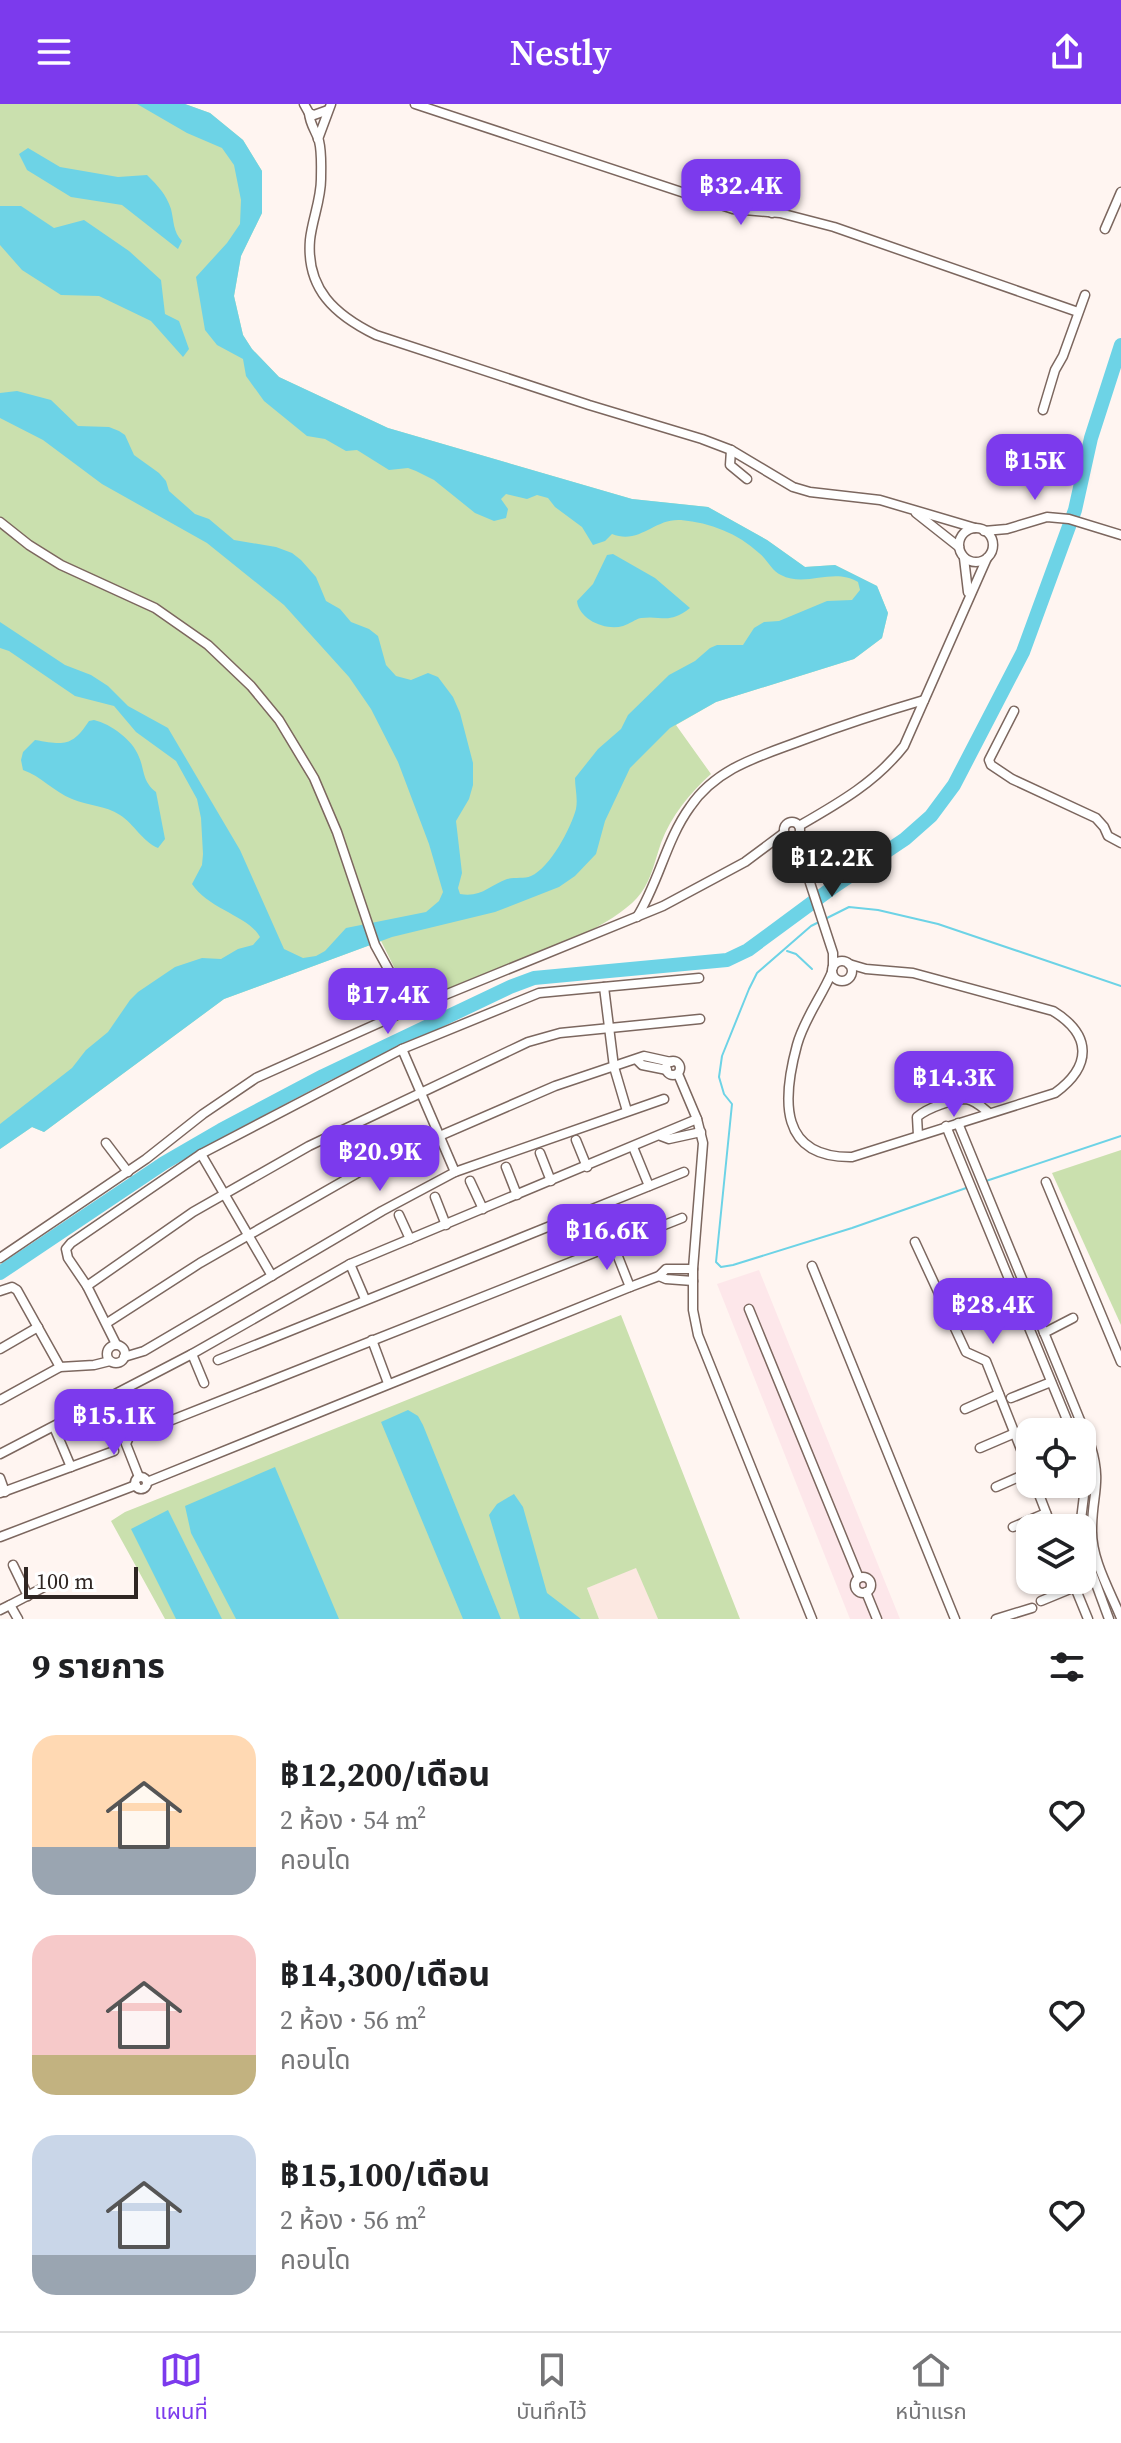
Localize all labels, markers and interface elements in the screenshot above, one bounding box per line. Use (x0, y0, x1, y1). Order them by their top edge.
text: Nestly (510, 28, 611, 77)
icon: menu (32, 30, 76, 74)
icon: share (1045, 30, 1089, 74)
pin: ฿32.4K (676, 159, 806, 227)
text: ฿32.4K (699, 167, 783, 203)
pin: ฿15K (988, 434, 1082, 502)
text: ฿15K (1004, 442, 1066, 478)
pin: ฿12.2K (767, 831, 897, 899)
text: ฿12.2K (790, 839, 874, 875)
pin: ฿17.4K (323, 968, 453, 1036)
text: ฿17.4K (346, 976, 430, 1012)
pin: ฿14.3K (889, 1051, 1019, 1119)
text: ฿14.3K (912, 1059, 996, 1095)
pin: ฿20.9K (315, 1125, 445, 1193)
text: ฿20.9K (338, 1133, 422, 1169)
pin: ฿16.6K (542, 1204, 672, 1272)
text: ฿16.6K (565, 1212, 649, 1248)
pin: ฿28.4K (928, 1278, 1058, 1346)
text: ฿28.4K (951, 1286, 1035, 1322)
pin: ฿15.1K (49, 1389, 179, 1457)
text: ฿15.1K (72, 1397, 156, 1433)
map controls (1016, 1418, 1096, 1594)
button: locate (1016, 1418, 1096, 1498)
button: layers (1016, 1514, 1096, 1594)
scale bar (24, 1563, 138, 1599)
text: 100 m (36, 1566, 94, 1596)
text: 9 รายการ (32, 1643, 165, 1689)
icon: filters (1045, 1645, 1089, 1689)
text: ฿12,200/เดือน (280, 1751, 490, 1797)
icon: home (96, 1767, 192, 1863)
icon: heart (1045, 1793, 1089, 1837)
text: 2 ห้อง · 54 m² (280, 1802, 426, 1838)
text: คอนโด (280, 1842, 351, 1878)
text: ฿14,300/เดือน (280, 1951, 490, 1997)
icon: home (96, 1967, 192, 2063)
icon: heart (1045, 1993, 1089, 2037)
text: 2 ห้อง · 56 m² (280, 2002, 426, 2038)
text: คอนโด (280, 2042, 351, 2078)
text: ฿15,100/เดือน (280, 2151, 490, 2197)
icon: home (96, 2167, 192, 2263)
icon: heart (1045, 2193, 1089, 2237)
text: 2 ห้อง · 56 m² (280, 2202, 426, 2238)
text: คอนโด (280, 2242, 351, 2278)
tab: แผนที่ (154, 2348, 208, 2429)
tab: บันทึกไว้ (516, 2348, 587, 2429)
tab: หน้าแรก (895, 2348, 967, 2429)

